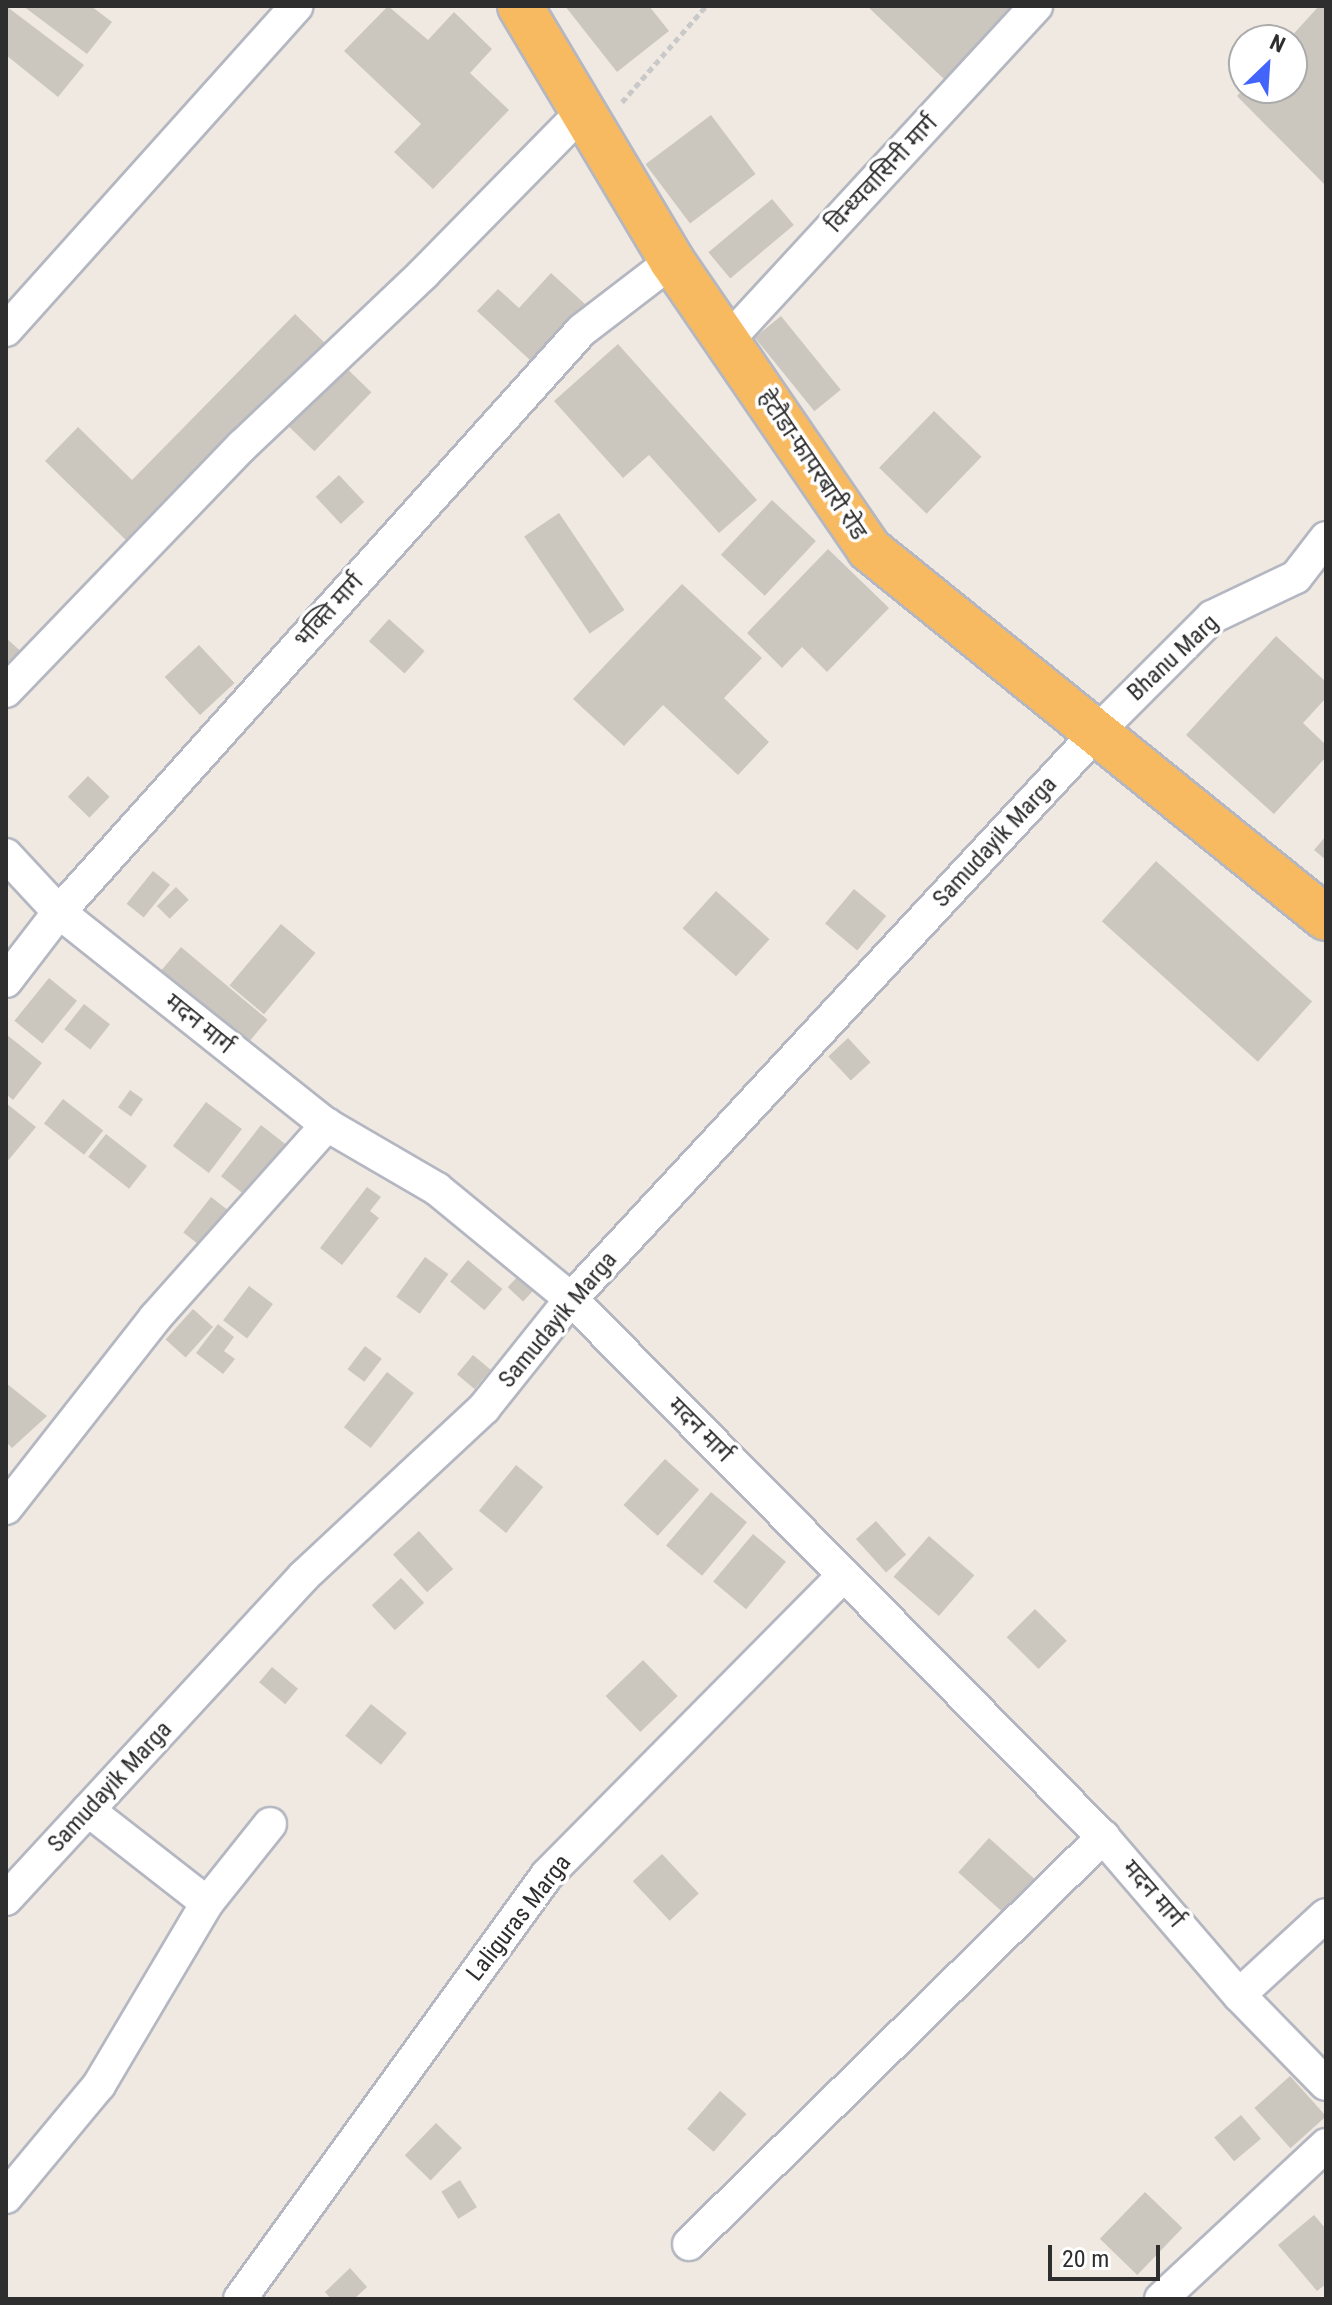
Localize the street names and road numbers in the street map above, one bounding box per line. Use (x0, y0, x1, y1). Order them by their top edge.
street label: विन्ध्यवासिनी मार्ग (820, 109, 944, 239)
street label: हेटौडा-फापरबारी रोड (751, 385, 873, 545)
street label: भक्ति मार्ग (288, 568, 370, 654)
street label: Bhanu Marg (1122, 609, 1224, 707)
street label: Samudayik Marga (927, 770, 1063, 914)
street label: मदन मार्ग (159, 988, 239, 1060)
street label: Samudayik Marga (493, 1246, 623, 1394)
street label: मदन मार्ग (662, 1392, 738, 1468)
street label: Samudayik Marga (42, 1715, 178, 1859)
street label: Laliguras Marga (461, 1849, 577, 1987)
street label: मदन मार्ग (1116, 1854, 1190, 1934)

